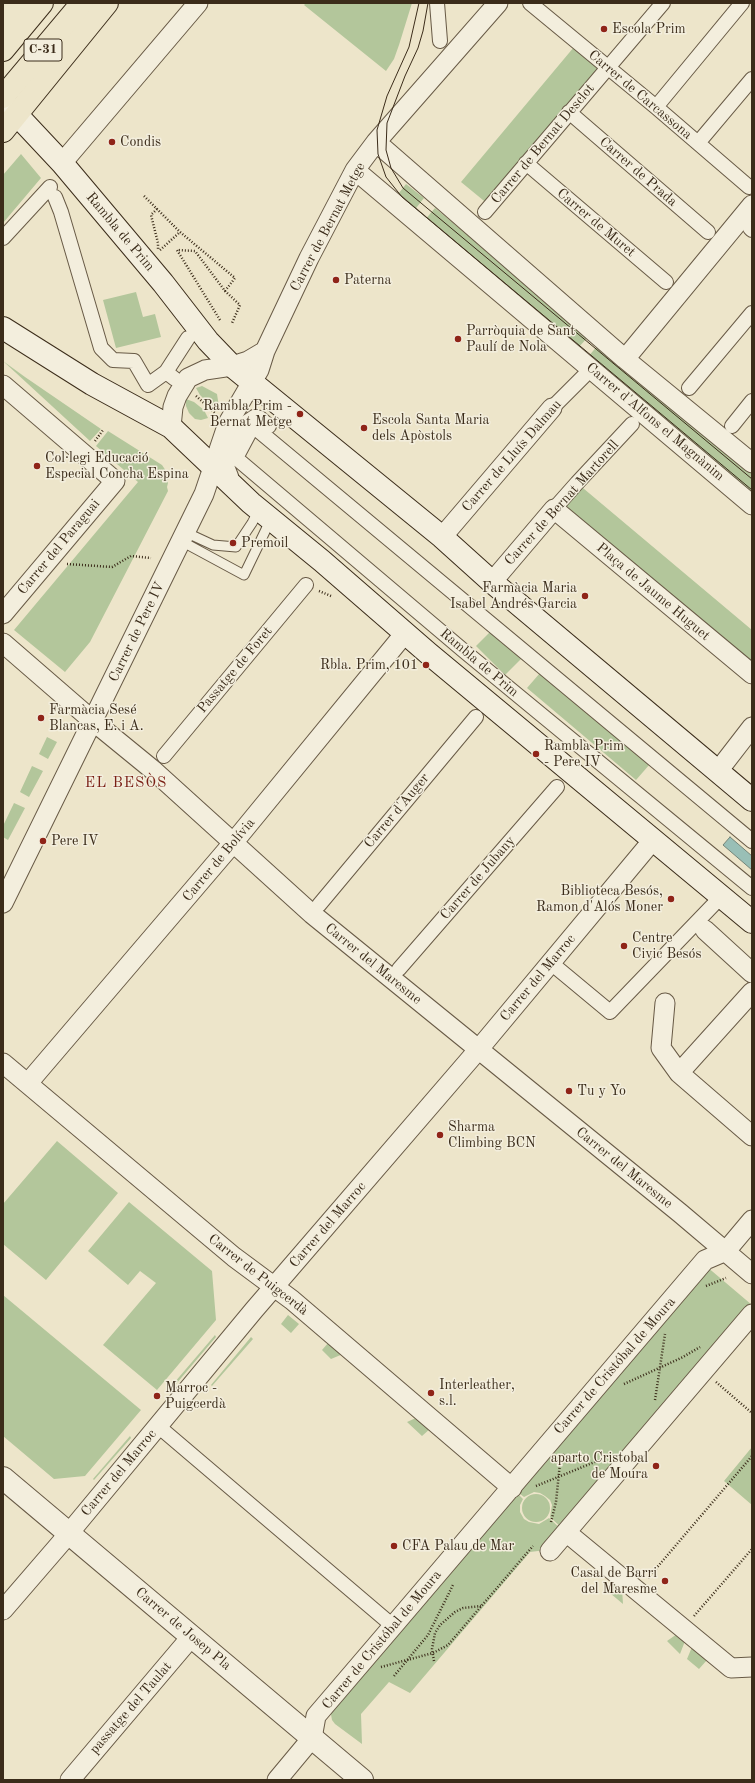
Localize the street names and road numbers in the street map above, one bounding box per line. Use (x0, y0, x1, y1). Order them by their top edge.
road number: C-31 (24, 39, 62, 61)
street label: Carrer de Carcassona (585, 47, 695, 143)
street label: Carrer de Bernat Desclot (488, 80, 598, 208)
street label: Carrer de Prada (596, 134, 680, 210)
street label: Carrer de Bernat Metge (287, 160, 369, 294)
street label: Carrer de Muret (553, 185, 639, 261)
street label: Rambla de Prim (82, 189, 158, 275)
street label: Carrer d'Alfons el Magnànim (582, 359, 728, 485)
street label: Carrer de Lluís Dalmau (459, 396, 565, 516)
street label: Carrer de Bernat Martorell (501, 437, 623, 569)
street label: Carrer del Paraguai (14, 496, 104, 598)
street label: Plaça de Jaume Huguet (593, 540, 713, 644)
street label: Carrer de Pere IV (106, 579, 168, 685)
street label: Passatge de Foret (194, 623, 276, 717)
street label: Rambla de Prim (436, 625, 522, 701)
street label: Carrer d'Auger (361, 770, 433, 852)
street label: Carrer de Bolívia (179, 815, 259, 905)
street label: Carrer de Jubany (437, 833, 519, 923)
street label: Carrer del Maresme (321, 920, 425, 1008)
street label: Carrer del Marroc (497, 931, 579, 1025)
street label: Carrer del Maresme (572, 1124, 676, 1212)
street label: Carrer del Marroc (286, 1179, 370, 1271)
street label: Carrer de Puigcerdà (205, 1231, 311, 1319)
street label: Carrer de Cristóbal de Moura (551, 1294, 679, 1438)
street label: Carrer del Marroc (78, 1426, 160, 1520)
street label: Carrer de Cristóbal de Moura (319, 1567, 445, 1713)
street label: Carrer de Josep Pla (132, 1584, 234, 1674)
street label: passatge del Taulat (86, 1658, 176, 1758)

